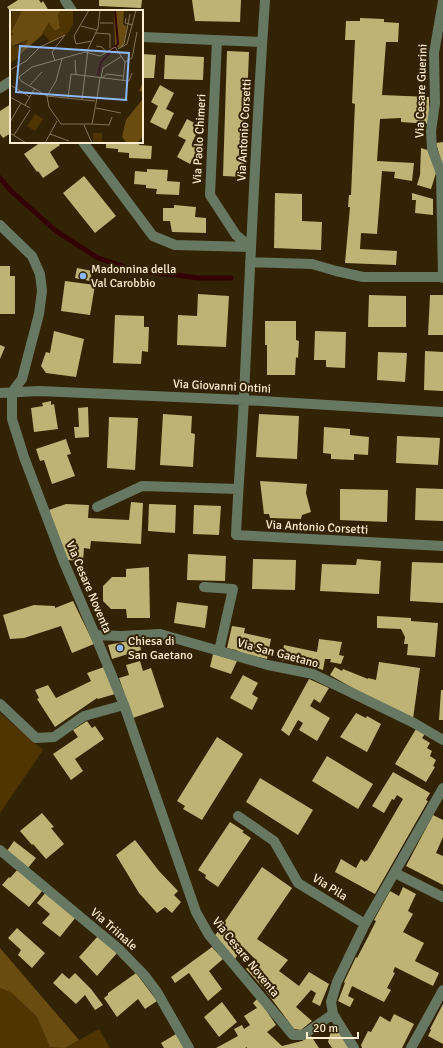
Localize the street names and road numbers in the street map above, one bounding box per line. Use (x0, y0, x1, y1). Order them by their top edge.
street label: Via Cesare Guerini (412, 44, 431, 138)
street label: Via Antonio Corsetti (234, 78, 255, 182)
street label: Via Paolo Chimeri (190, 93, 209, 185)
street label: Via Giovanni Ontini (173, 376, 271, 397)
street label: Via Antonio Corsetti (265, 517, 369, 538)
street label: Via Cesare Noventa (62, 539, 115, 636)
street label: Via San Gaetano (236, 635, 320, 672)
street label: Via Pila (309, 871, 350, 904)
street label: Via Triinale (87, 905, 140, 954)
street label: Via Cesare Noventa (209, 914, 282, 1000)

